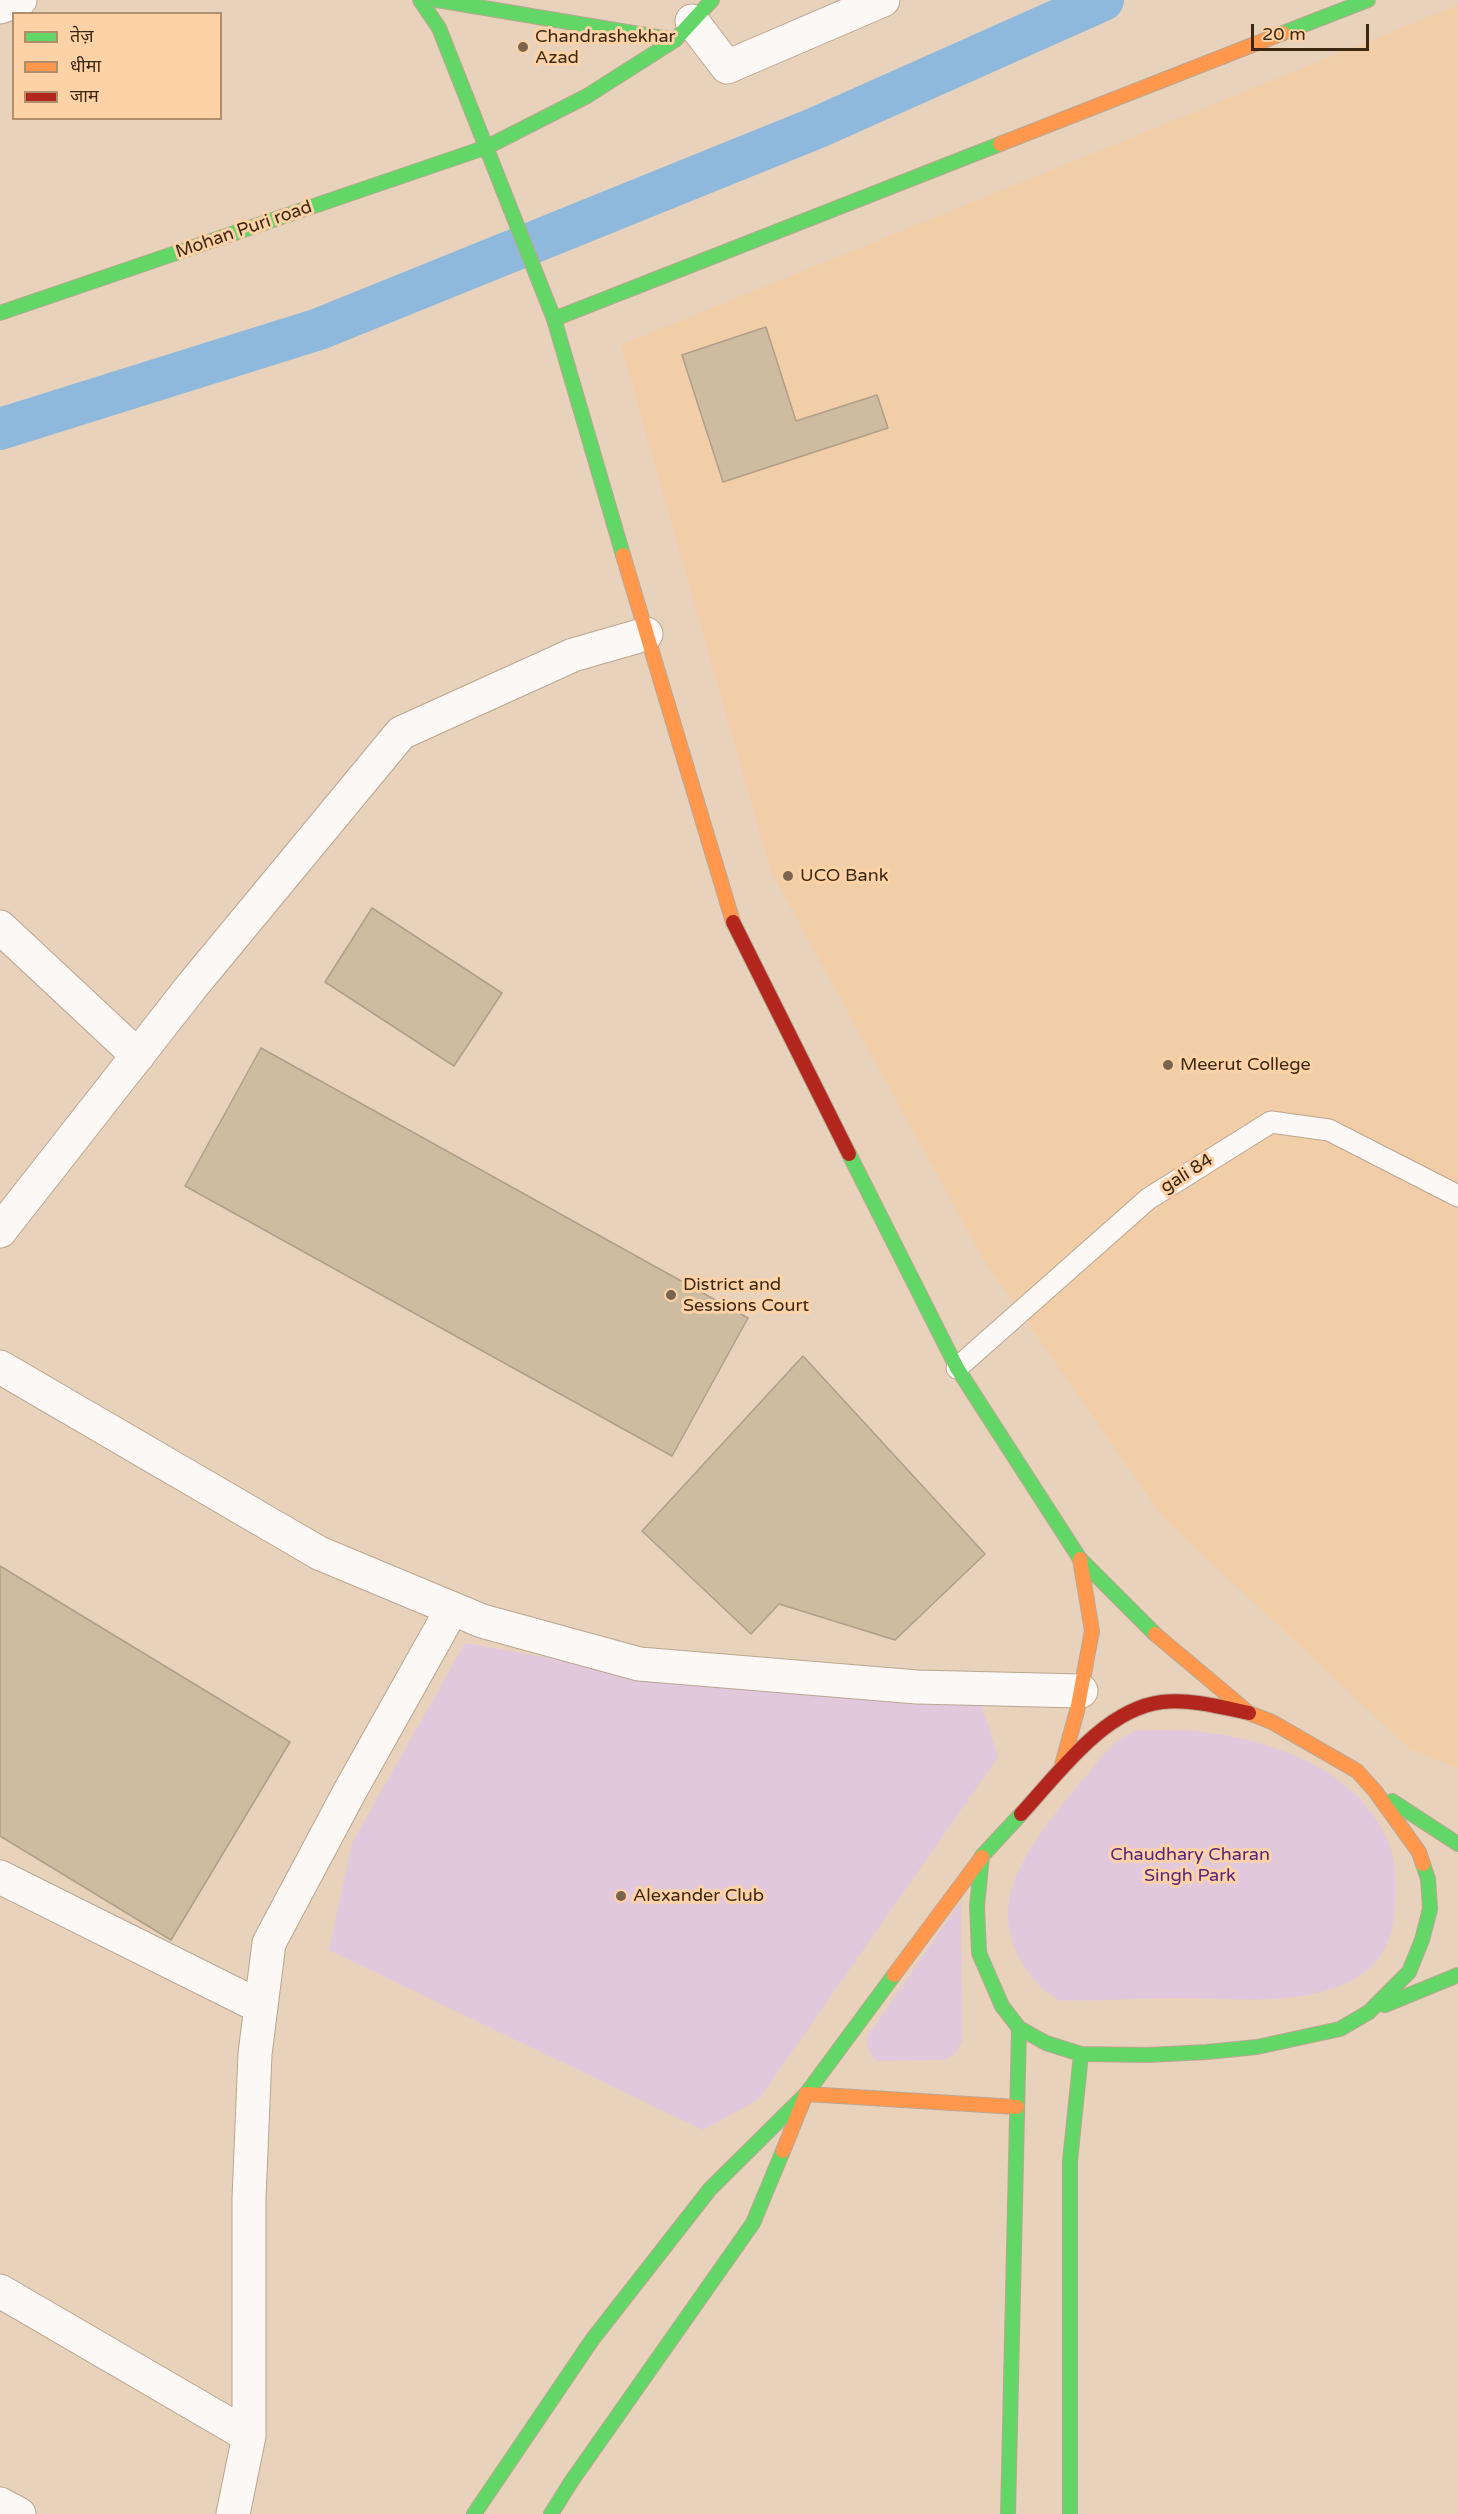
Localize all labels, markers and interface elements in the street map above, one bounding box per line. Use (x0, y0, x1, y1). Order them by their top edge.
legend (12, 12, 222, 120)
scale bar (1254, 12, 1372, 50)
text: 20 m (1262, 23, 1306, 45)
text: तेज़ (70, 25, 94, 47)
place label: Chandrashekhar Azad (535, 26, 675, 68)
marker: Chandrashekhar Azad (516, 40, 530, 54)
text: धीमा (70, 55, 101, 77)
text: जाम (70, 85, 99, 107)
street label: Mohan Puri road (173, 197, 315, 263)
place label: UCO Bank (800, 865, 888, 887)
marker: UCO Bank (781, 869, 795, 883)
place label: Meerut College (1180, 1054, 1311, 1076)
marker: Meerut College (1161, 1058, 1175, 1072)
street label: gali 84 (1157, 1150, 1217, 1198)
place label: District and Sessions Court (683, 1274, 809, 1316)
marker: District and Sessions Court (664, 1288, 678, 1302)
park label: Chaudhary Charan Singh Park (1110, 1844, 1270, 1886)
place label: Alexander Club (633, 1885, 764, 1907)
marker: Alexander Club (614, 1889, 628, 1903)

